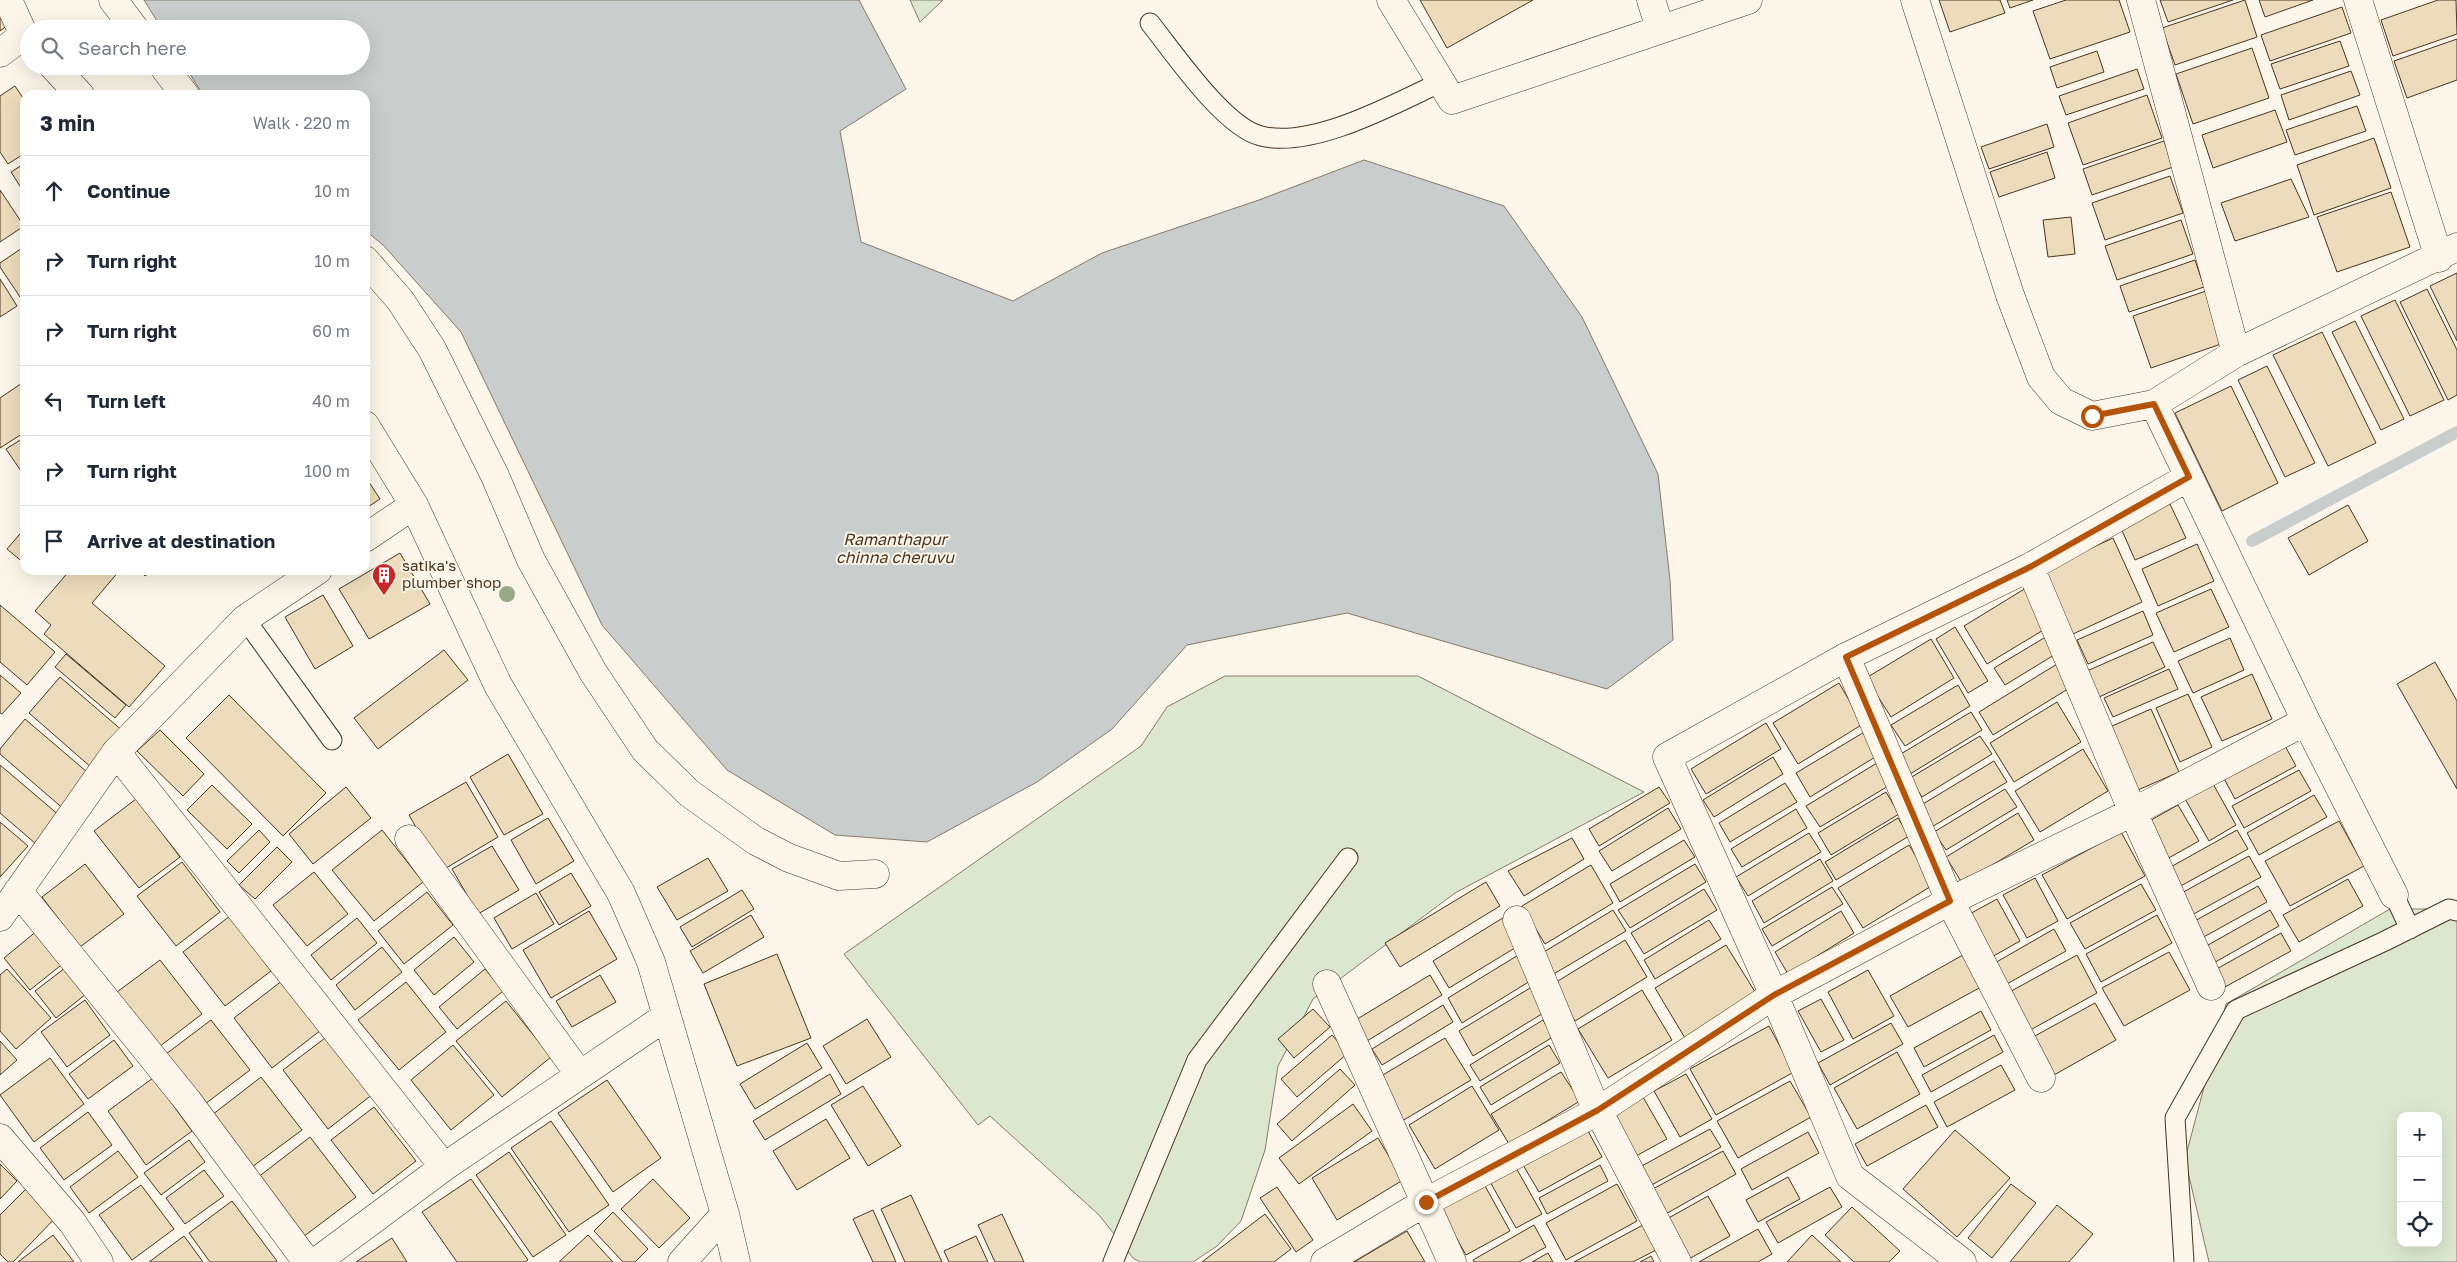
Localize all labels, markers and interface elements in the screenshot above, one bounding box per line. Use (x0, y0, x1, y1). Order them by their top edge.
search box (20, 20, 370, 75)
icon: search (38, 34, 66, 62)
text: Search here (78, 36, 187, 59)
text: 3 min (40, 110, 95, 136)
text: Walk · 220 m (253, 113, 350, 133)
icon: ahead (40, 177, 68, 205)
text: Continue (87, 179, 170, 202)
text: 10 m (314, 181, 350, 201)
icon: right (40, 247, 68, 275)
text: Turn right (87, 249, 177, 272)
text: 10 m (314, 251, 350, 271)
icon: right (40, 317, 68, 345)
text: Turn right (87, 319, 177, 342)
text: 60 m (312, 321, 350, 341)
icon: left (40, 387, 68, 415)
text: Turn left (87, 389, 166, 412)
text: 40 m (312, 391, 350, 411)
route start (2081, 405, 2104, 428)
icon: right (40, 457, 68, 485)
text: Turn right (87, 459, 177, 482)
text: 100 m (304, 461, 350, 481)
icon: arrive (40, 527, 68, 555)
text: Arrive at destination (87, 529, 275, 552)
water label: Ramanthapur chinna cheruvu (836, 529, 955, 567)
place label: satika's plumber shop (402, 556, 501, 591)
building icon: satika's plumber shop (371, 562, 397, 596)
map controls (2397, 1112, 2442, 1247)
button: + (2397, 1112, 2442, 1157)
button: − (2397, 1157, 2442, 1202)
route end (1415, 1191, 1438, 1214)
button: locate (2397, 1202, 2442, 1247)

